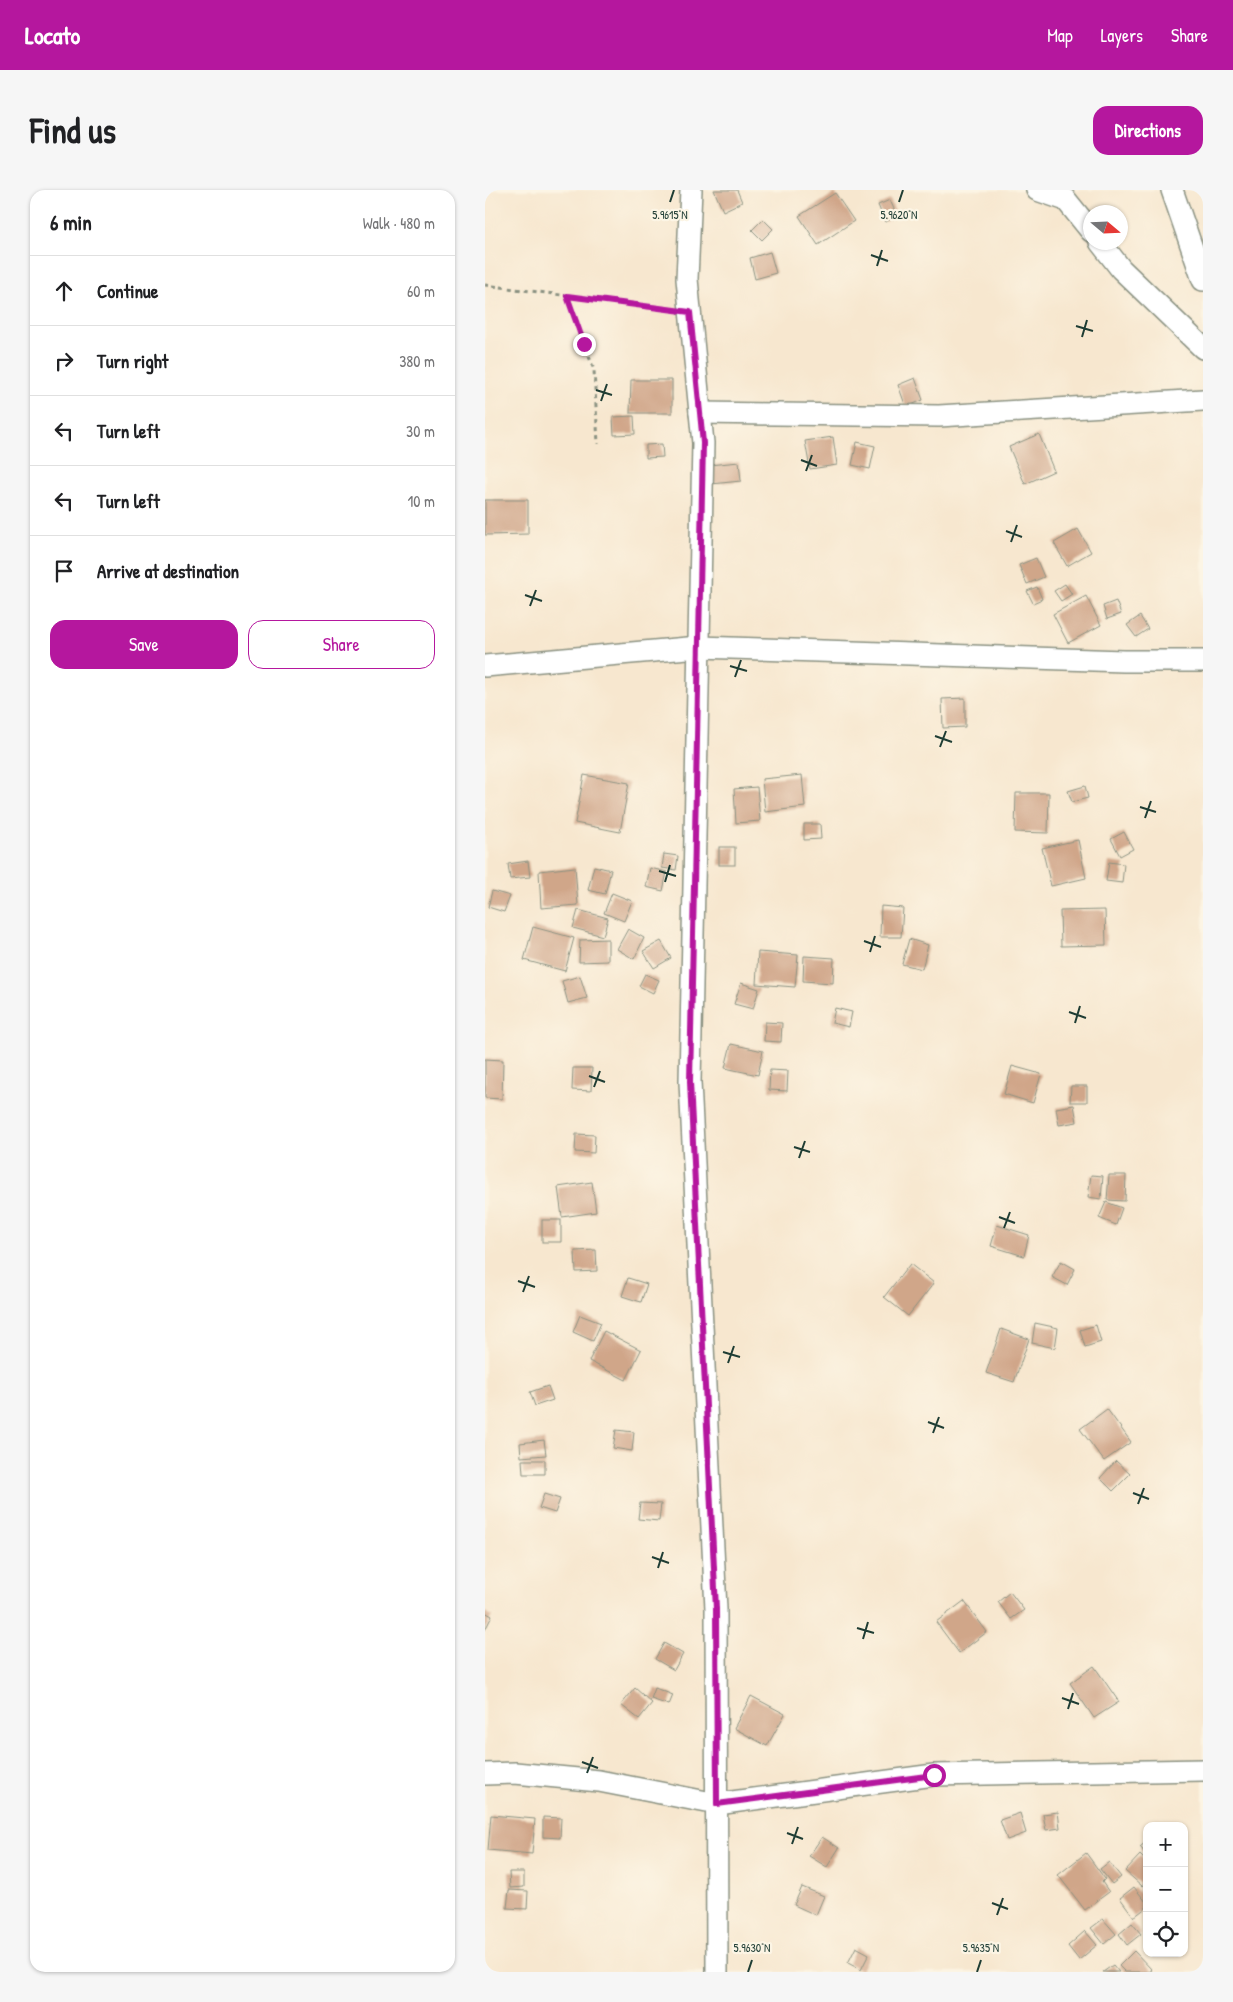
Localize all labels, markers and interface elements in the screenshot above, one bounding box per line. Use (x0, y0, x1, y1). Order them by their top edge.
text: Locato (25, 19, 80, 51)
text: Map (1047, 23, 1073, 48)
text: Layers (1101, 23, 1143, 48)
text: Share (1171, 23, 1208, 48)
button: Directions (1093, 106, 1203, 155)
text: Find us (30, 107, 116, 154)
north arrow (1083, 205, 1128, 250)
text: 5.9615°N (652, 206, 688, 223)
text: 5.9620°N (881, 206, 918, 223)
text: 6 min (50, 208, 92, 237)
text: Walk · 480 m (363, 212, 435, 234)
icon: ahead (50, 277, 78, 305)
text: Continue (97, 278, 158, 304)
text: 60 m (407, 280, 435, 302)
route end (573, 333, 596, 356)
icon: right (50, 347, 78, 375)
text: Turn right (97, 348, 168, 374)
text: 380 m (399, 350, 435, 372)
icon: left (50, 417, 78, 445)
text: Turn left (97, 418, 160, 444)
text: 30 m (406, 420, 435, 442)
icon: left (50, 487, 78, 515)
text: Turn left (97, 488, 160, 514)
text: 10 m (407, 490, 435, 512)
icon: arrive (50, 557, 78, 585)
text: Arrive at destination (97, 558, 239, 584)
button: Save (50, 620, 238, 669)
button: Share (248, 620, 435, 669)
route start (923, 1764, 946, 1787)
map controls (1143, 1822, 1188, 1957)
button: + (1143, 1822, 1188, 1867)
button: − (1143, 1867, 1188, 1912)
button: locate (1143, 1912, 1188, 1957)
text: 5.9630°N (734, 1939, 770, 1956)
text: 5.9635°N (963, 1939, 999, 1956)

